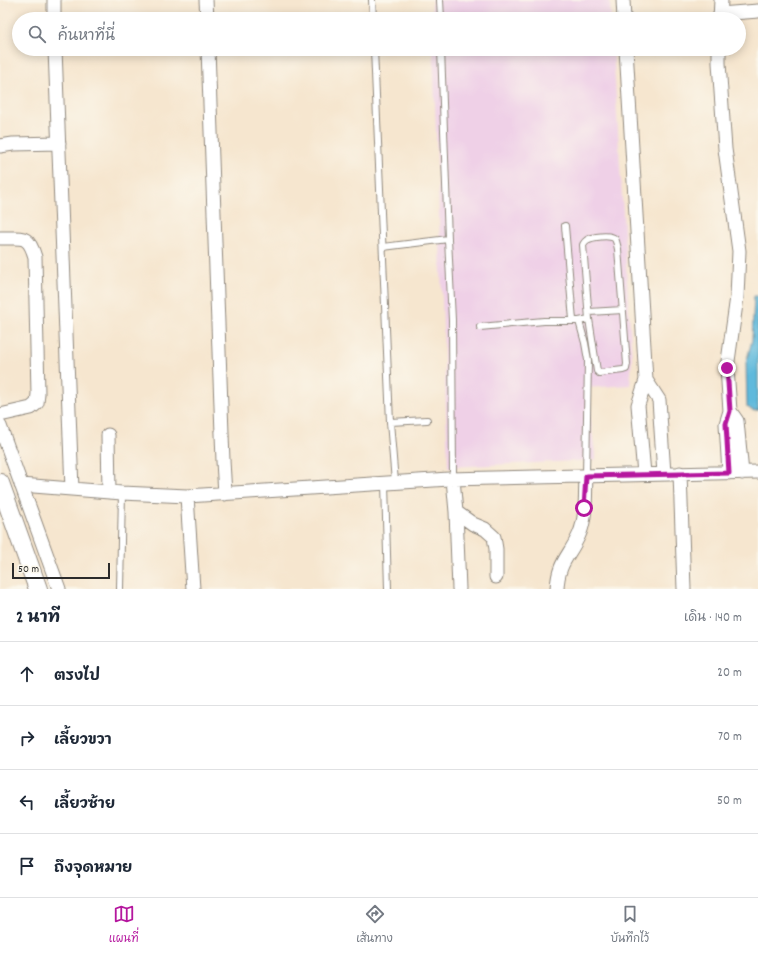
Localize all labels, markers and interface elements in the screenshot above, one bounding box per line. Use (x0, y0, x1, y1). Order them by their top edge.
search box (12, 12, 746, 56)
icon: search (26, 23, 48, 45)
text: ค้นหาที่นี่ (58, 26, 115, 48)
route end (718, 359, 736, 377)
route start (575, 499, 593, 517)
scale bar (12, 561, 110, 580)
text: 50 m (18, 562, 39, 578)
text: 2 นาที (16, 607, 60, 631)
text: เดิน · 140 m (684, 609, 742, 628)
icon: ahead (16, 663, 38, 685)
text: 20 m (717, 664, 742, 683)
text: ตรงไป (54, 666, 100, 688)
icon: right (16, 727, 38, 749)
text: 70 m (718, 728, 742, 747)
text: เลี้ยวขวา (54, 730, 112, 752)
icon: left (16, 791, 38, 813)
text: 50 m (717, 792, 742, 811)
text: เลี้ยวซ้าย (54, 794, 115, 816)
icon: arrive (16, 855, 38, 877)
text: ถึงจุดหมาย (54, 858, 132, 880)
tab: แผนที่ (109, 903, 139, 948)
tab: เส้นทาง (356, 903, 393, 948)
tab: บันทึกไว้ (610, 903, 649, 948)

